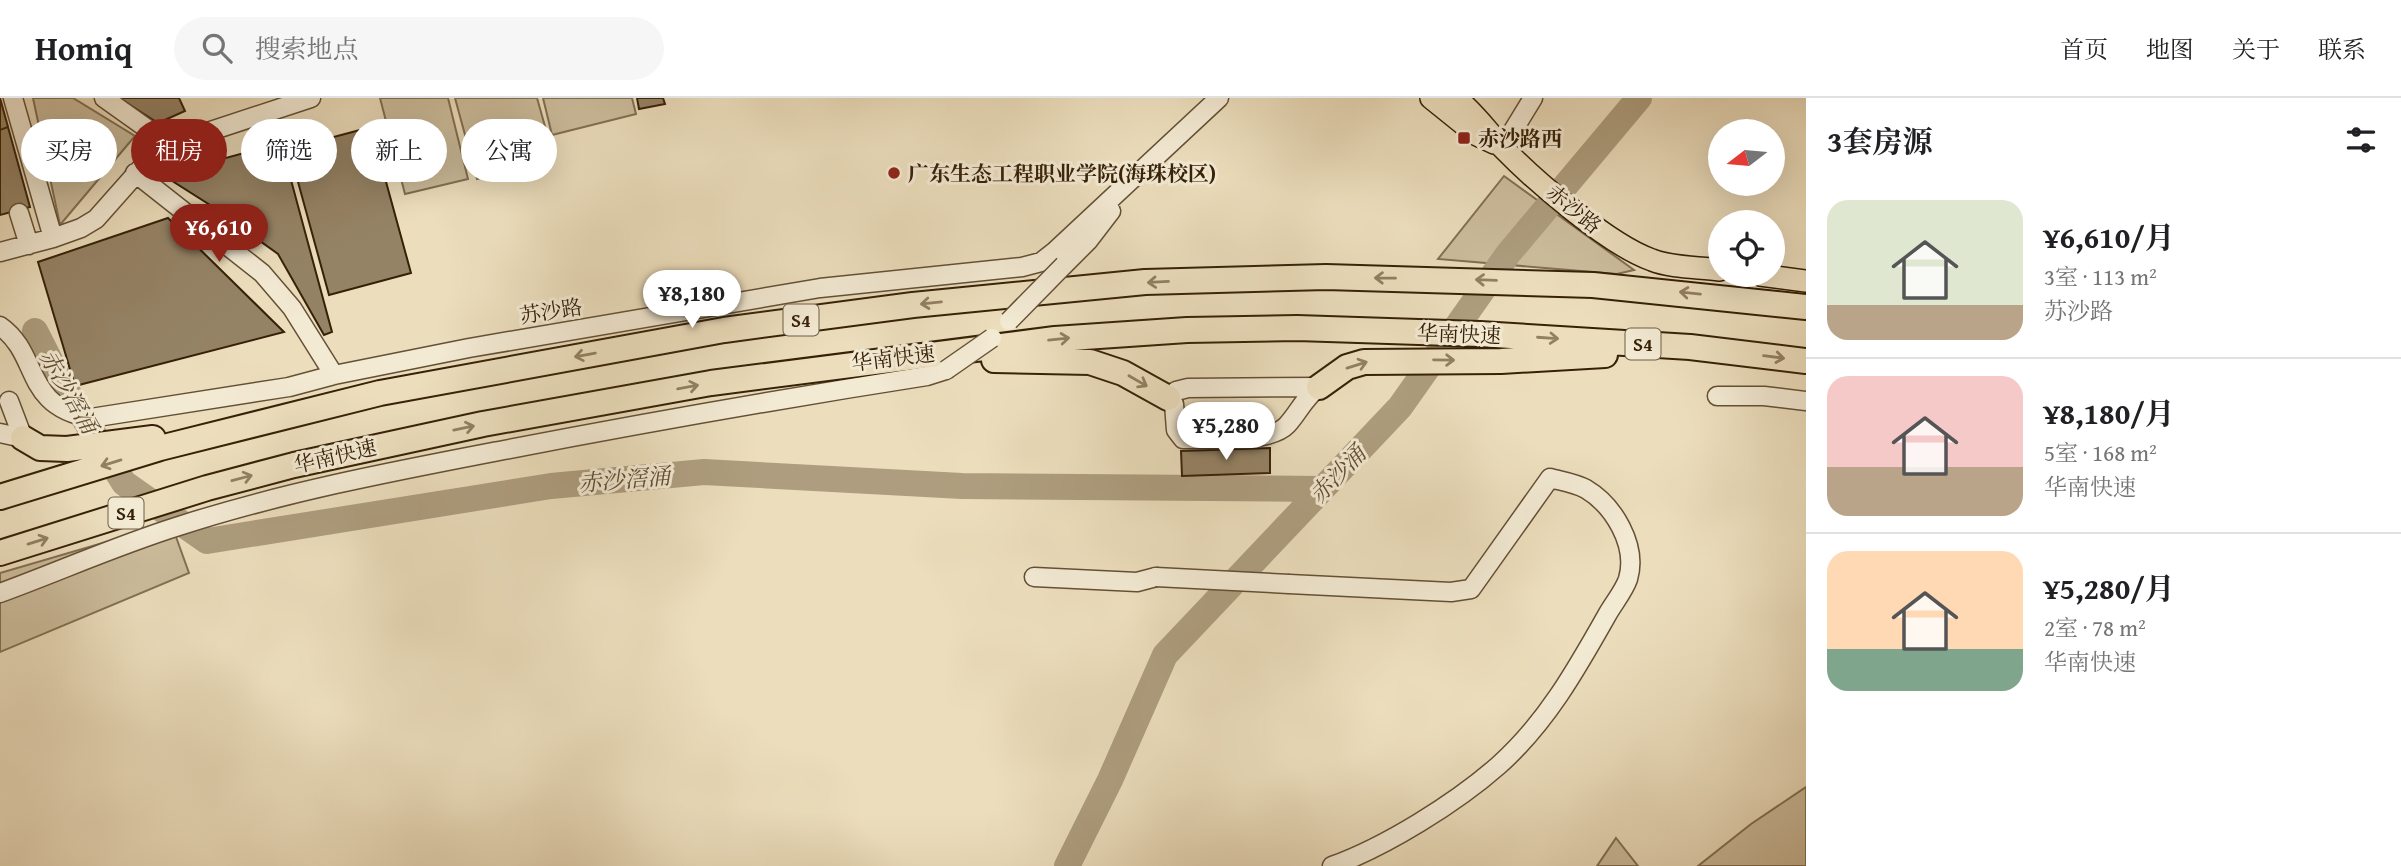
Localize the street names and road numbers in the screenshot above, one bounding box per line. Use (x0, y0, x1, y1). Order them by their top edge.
street label: 赤沙路 (1540, 177, 1608, 241)
street label: 苏沙路 (517, 291, 585, 331)
road number: S4 (784, 304, 818, 336)
street label: 华南快速 (1416, 317, 1502, 351)
road number: S4 (1626, 328, 1660, 360)
street label: 华南快速 (849, 337, 937, 379)
street label: 华南快速 (291, 431, 379, 481)
road number: S4 (108, 498, 144, 528)

